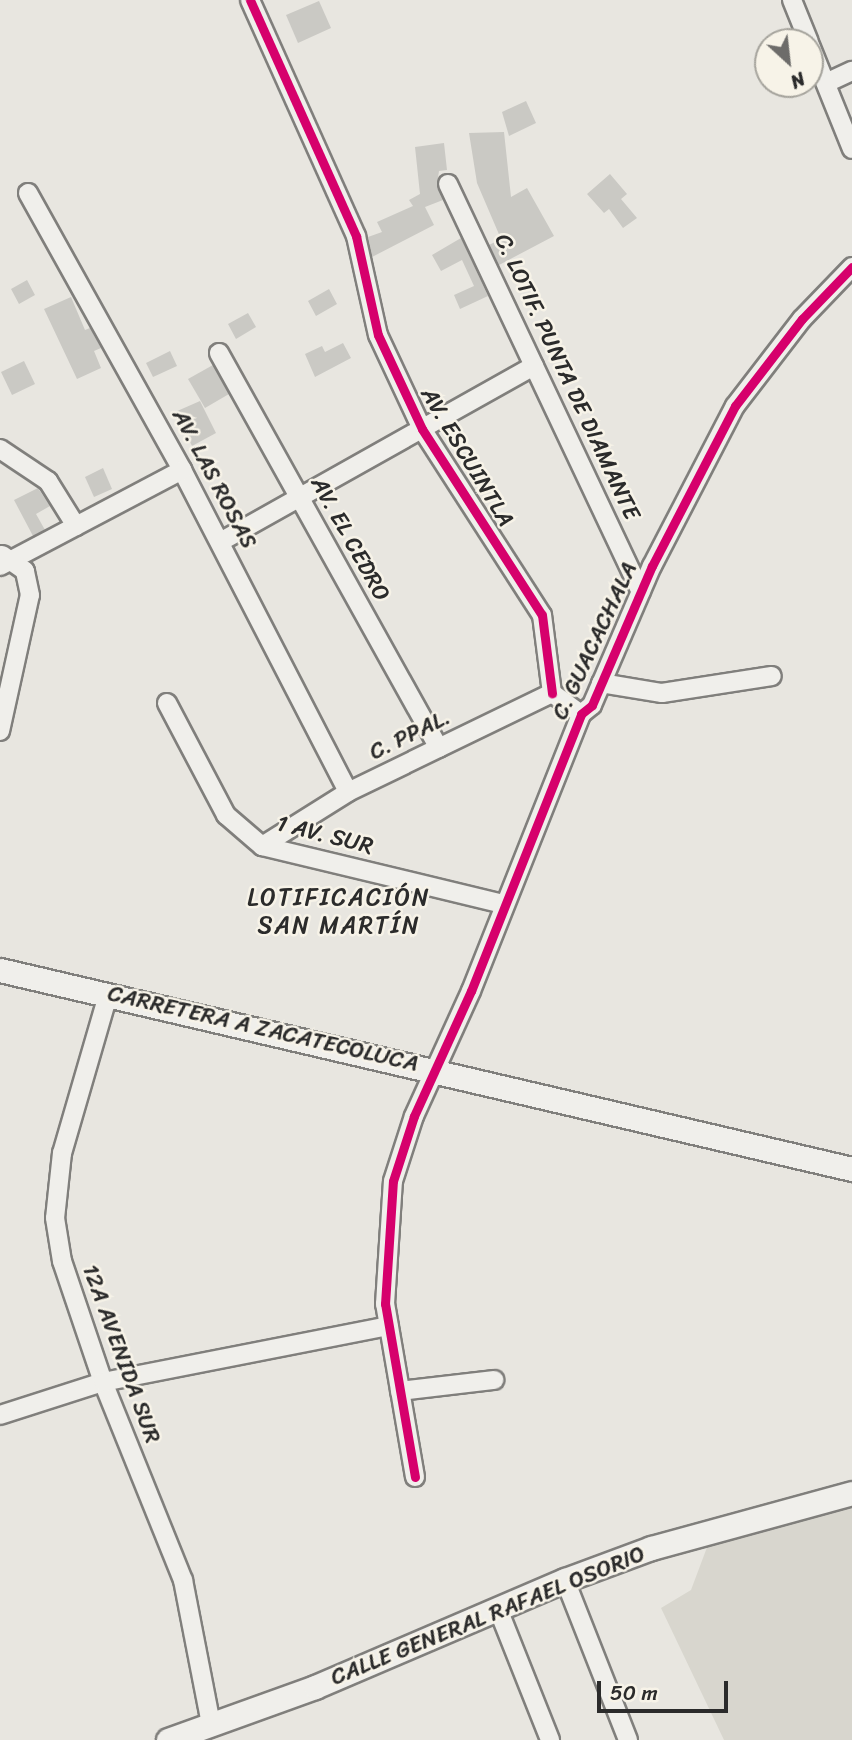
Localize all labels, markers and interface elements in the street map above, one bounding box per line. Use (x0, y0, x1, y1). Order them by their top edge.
north arrow (754, 28, 824, 98)
text: N (785, 63, 811, 98)
street label: C. LOTIF. PUNTA DE DIAMANTE (487, 227, 647, 527)
street label: AV. ESCUINTLA (415, 382, 519, 532)
street label: AV. LAS ROSAS (165, 404, 263, 554)
street label: AV. EL CEDRO (304, 472, 396, 606)
street label: C. GUACACHALA (546, 558, 644, 724)
street label: C. PPAL. (365, 703, 455, 767)
street label: 1 AV. SUR (274, 810, 376, 860)
district label: LOTIFICACIÓN SAN MARTÍN (252, 884, 426, 940)
street label: CARRETERA A ZACATECOLUCA (106, 980, 420, 1078)
street label: 12A AVENIDA SUR (76, 1261, 166, 1447)
street label: CALLE GENERAL RAFAEL OSORIO (327, 1540, 649, 1692)
scale bar (600, 1666, 731, 1710)
text: 50 m (610, 1674, 658, 1712)

